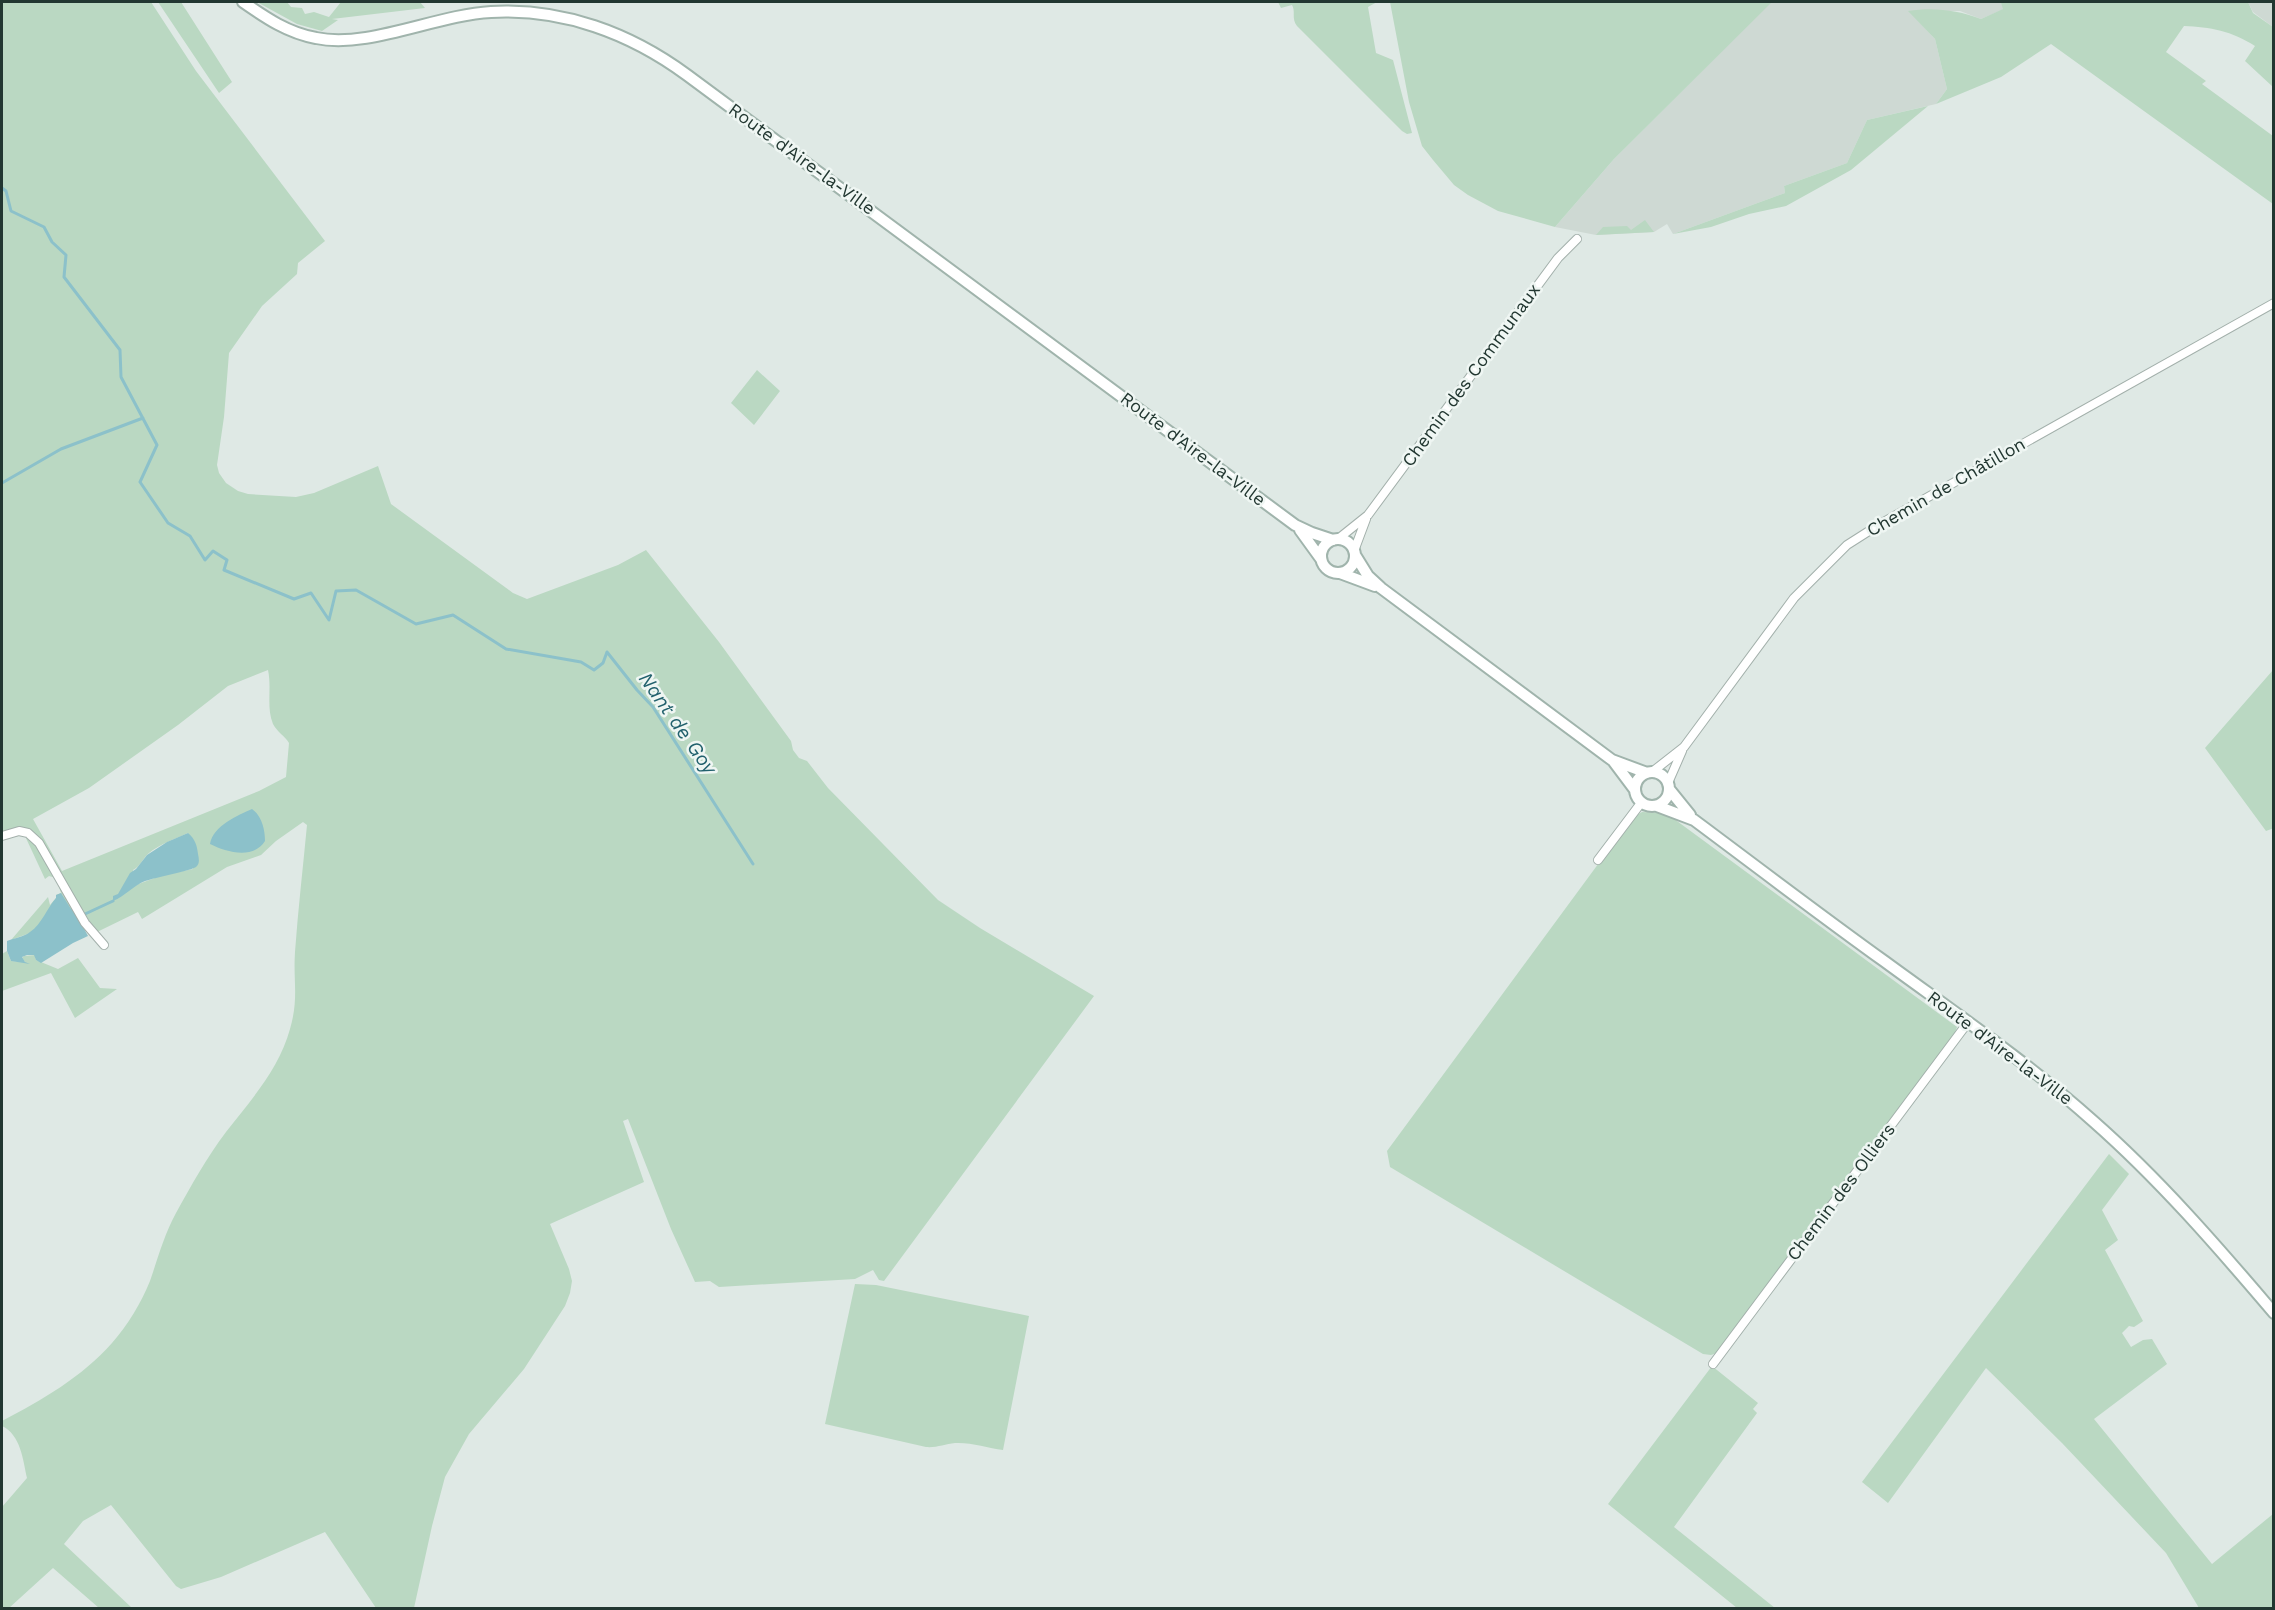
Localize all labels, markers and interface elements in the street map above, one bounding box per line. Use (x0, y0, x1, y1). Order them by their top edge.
street label: Route d'Aire-la-Ville (725, 98, 880, 219)
street label: Chemin des Communaux (1397, 279, 1544, 470)
street label: Route d'Aire-la-Ville (1117, 387, 1270, 510)
street label: Chemin de Châtillon (1863, 433, 2029, 541)
water label: Nant de Goy (634, 667, 723, 780)
street label: Route d'Aire-la-Ville (1924, 986, 2077, 1109)
street label: Chemin des Olliers (1782, 1119, 1899, 1265)

